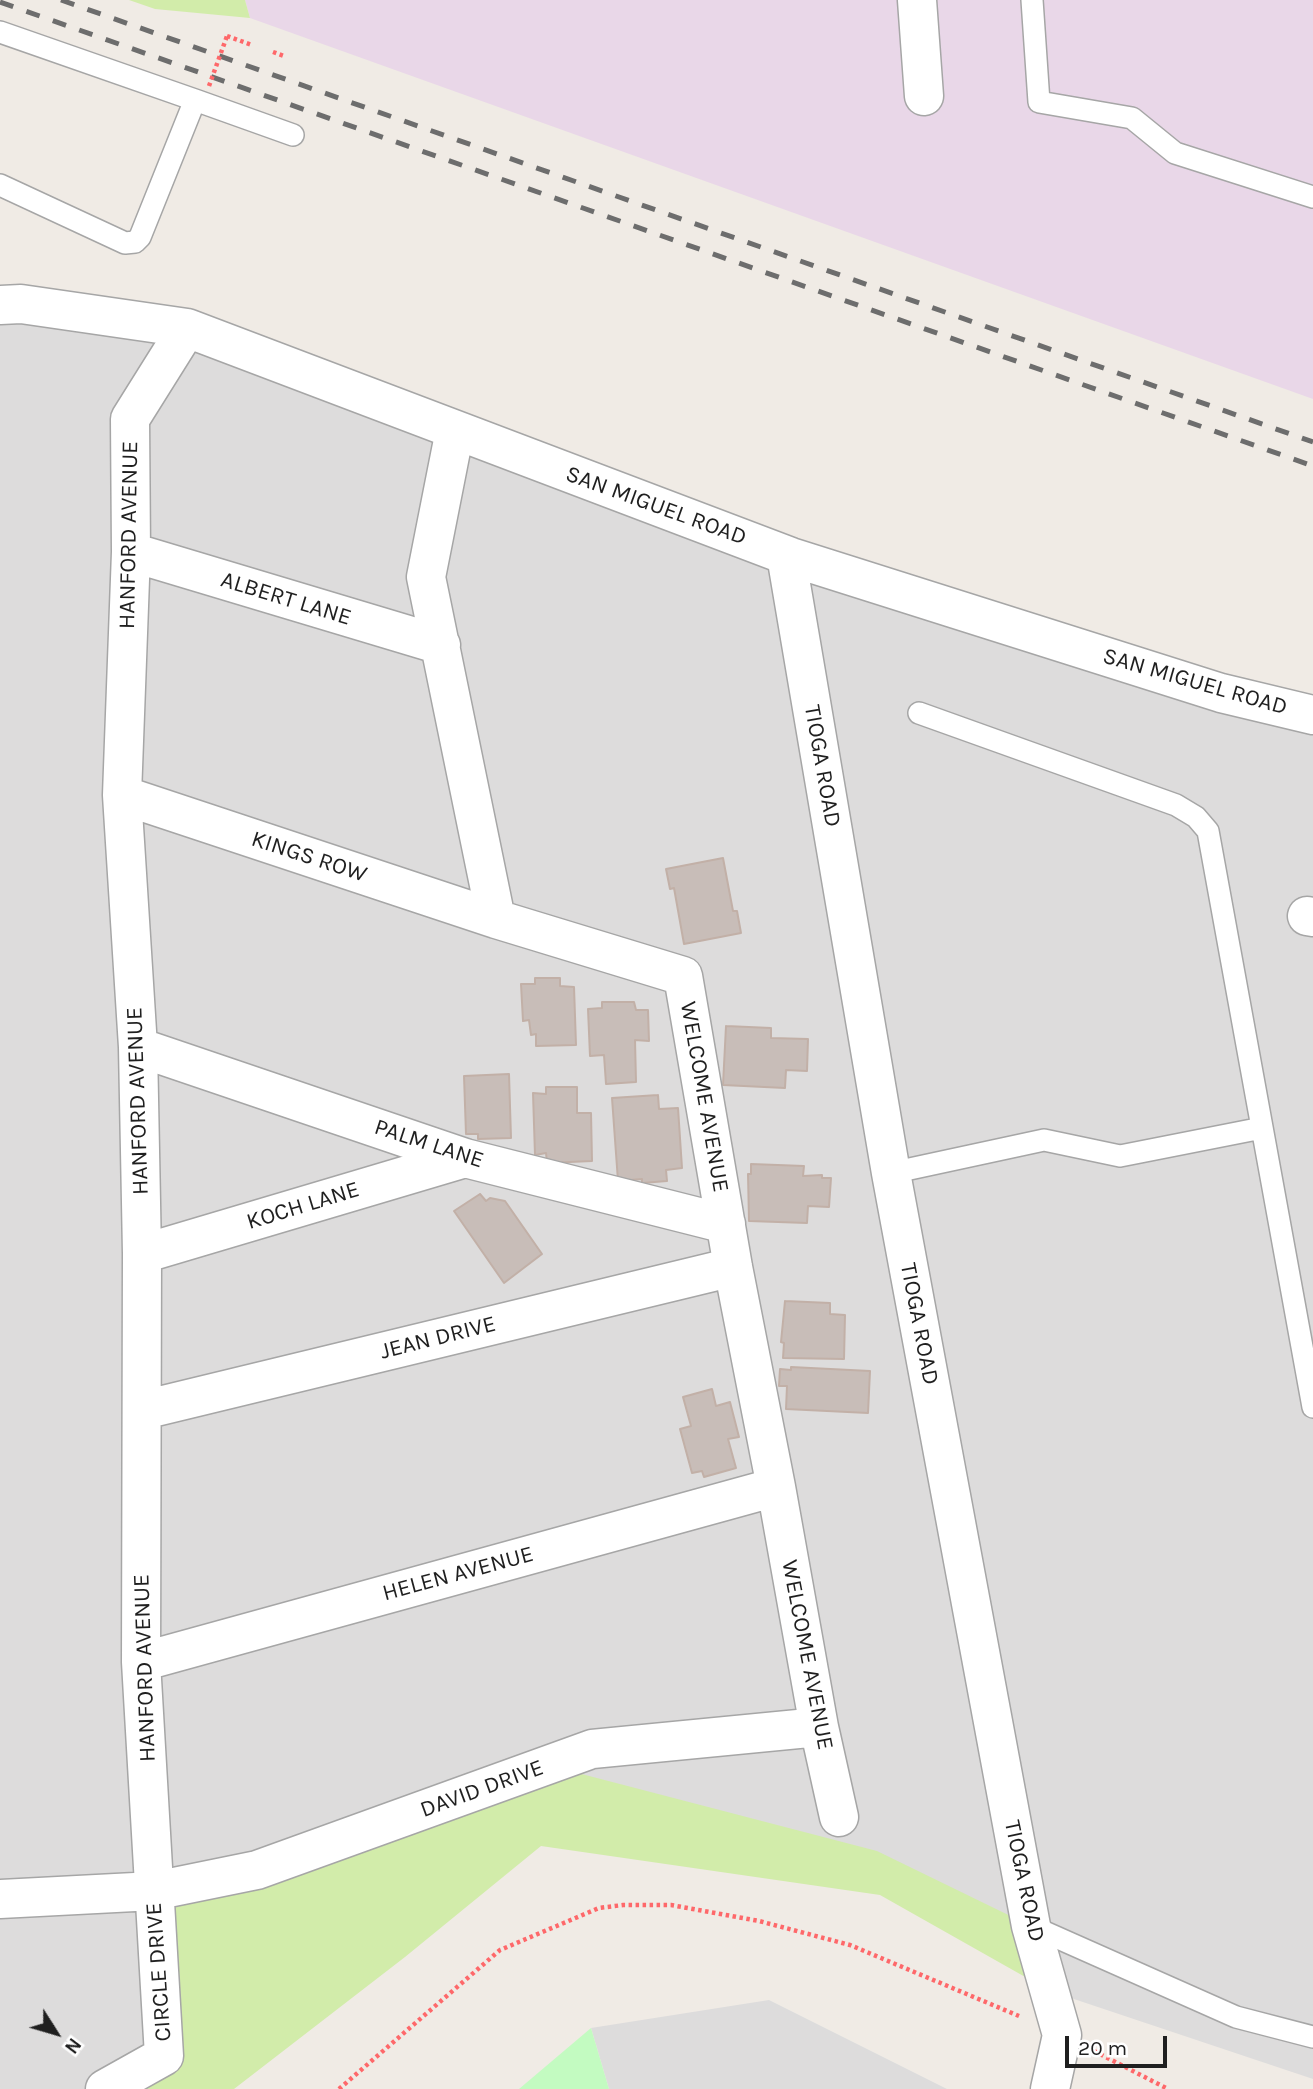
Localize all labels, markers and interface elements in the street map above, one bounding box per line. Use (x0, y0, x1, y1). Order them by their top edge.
street label: HANFORD AVENUE (114, 441, 144, 629)
street label: SAN MIGUEL ROAD (562, 460, 750, 552)
street label: ALBERT LANE (217, 566, 355, 632)
street label: SAN MIGUEL ROAD (1100, 642, 1290, 722)
street label: TIOGA ROAD (798, 703, 846, 829)
street label: KINGS ROW (248, 825, 370, 889)
street label: WELCOME AVENUE (674, 999, 734, 1195)
street label: HANFORD AVENUE (121, 1007, 155, 1195)
street label: PALM LANE (371, 1113, 487, 1175)
street label: KOCH LANE (243, 1176, 363, 1236)
street label: TIOGA ROAD (894, 1261, 944, 1387)
street label: JEAN DRIVE (377, 1310, 499, 1366)
street label: HELEN AVENUE (379, 1541, 537, 1607)
street label: WELCOME AVENUE (775, 1558, 839, 1752)
street label: HANFORD AVENUE (128, 1574, 162, 1762)
street label: DAVID DRIVE (417, 1754, 547, 1824)
street label: TIOGA ROAD (998, 1818, 1050, 1944)
street label: CIRCLE DRIVE (140, 1901, 178, 2043)
north arrow (21, 1998, 91, 2068)
scale bar (1068, 2022, 1170, 2066)
text: N (60, 2034, 86, 2058)
text: 20 m (1078, 2036, 1127, 2060)

